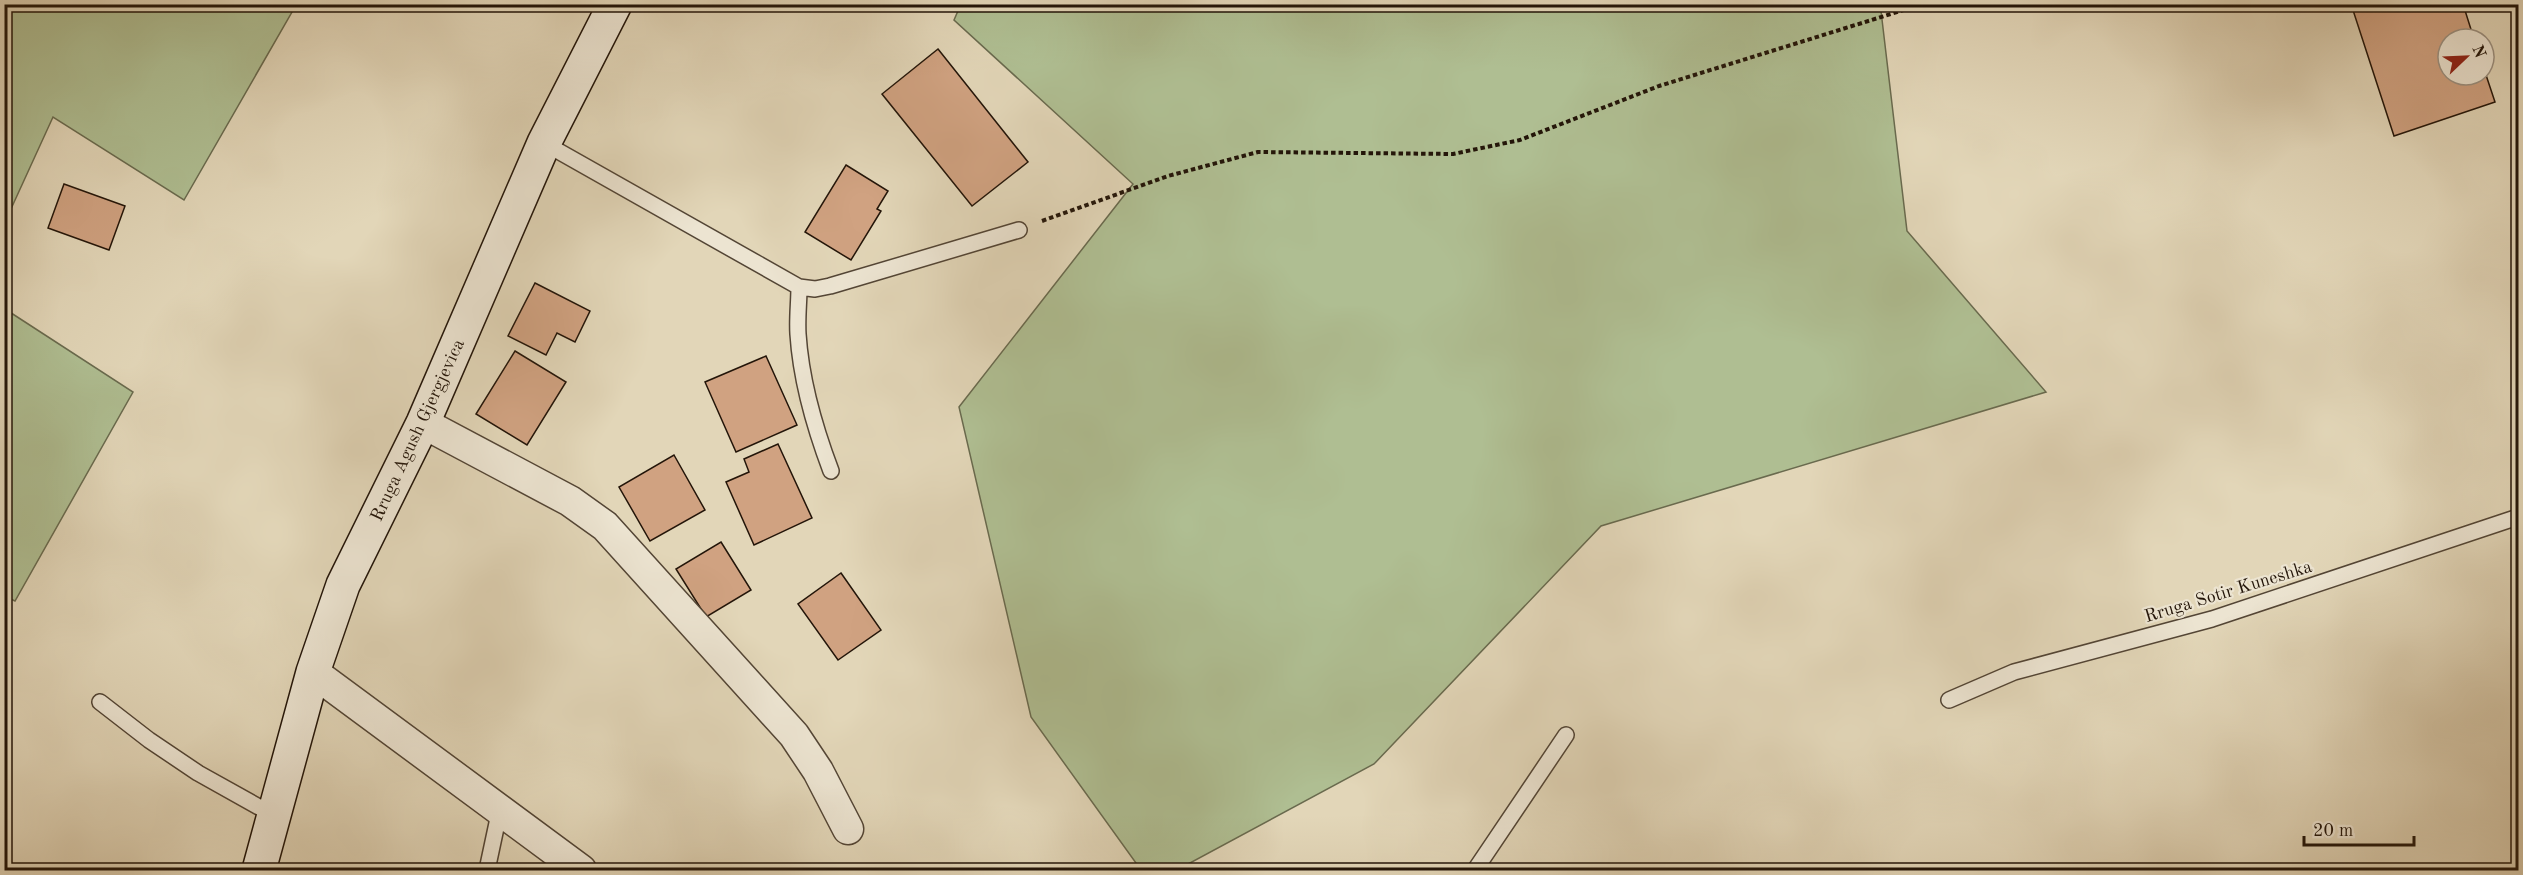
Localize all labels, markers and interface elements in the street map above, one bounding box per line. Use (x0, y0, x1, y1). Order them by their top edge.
north arrow (2436, 27, 2496, 87)
text: N (2468, 43, 2488, 61)
street label: Rruga Agush Gjergjevica (368, 337, 468, 524)
street label: Rruga Sotir Kuneshka (2142, 558, 2314, 626)
scale bar (2304, 809, 2414, 847)
text: 20 m (2313, 822, 2353, 840)

